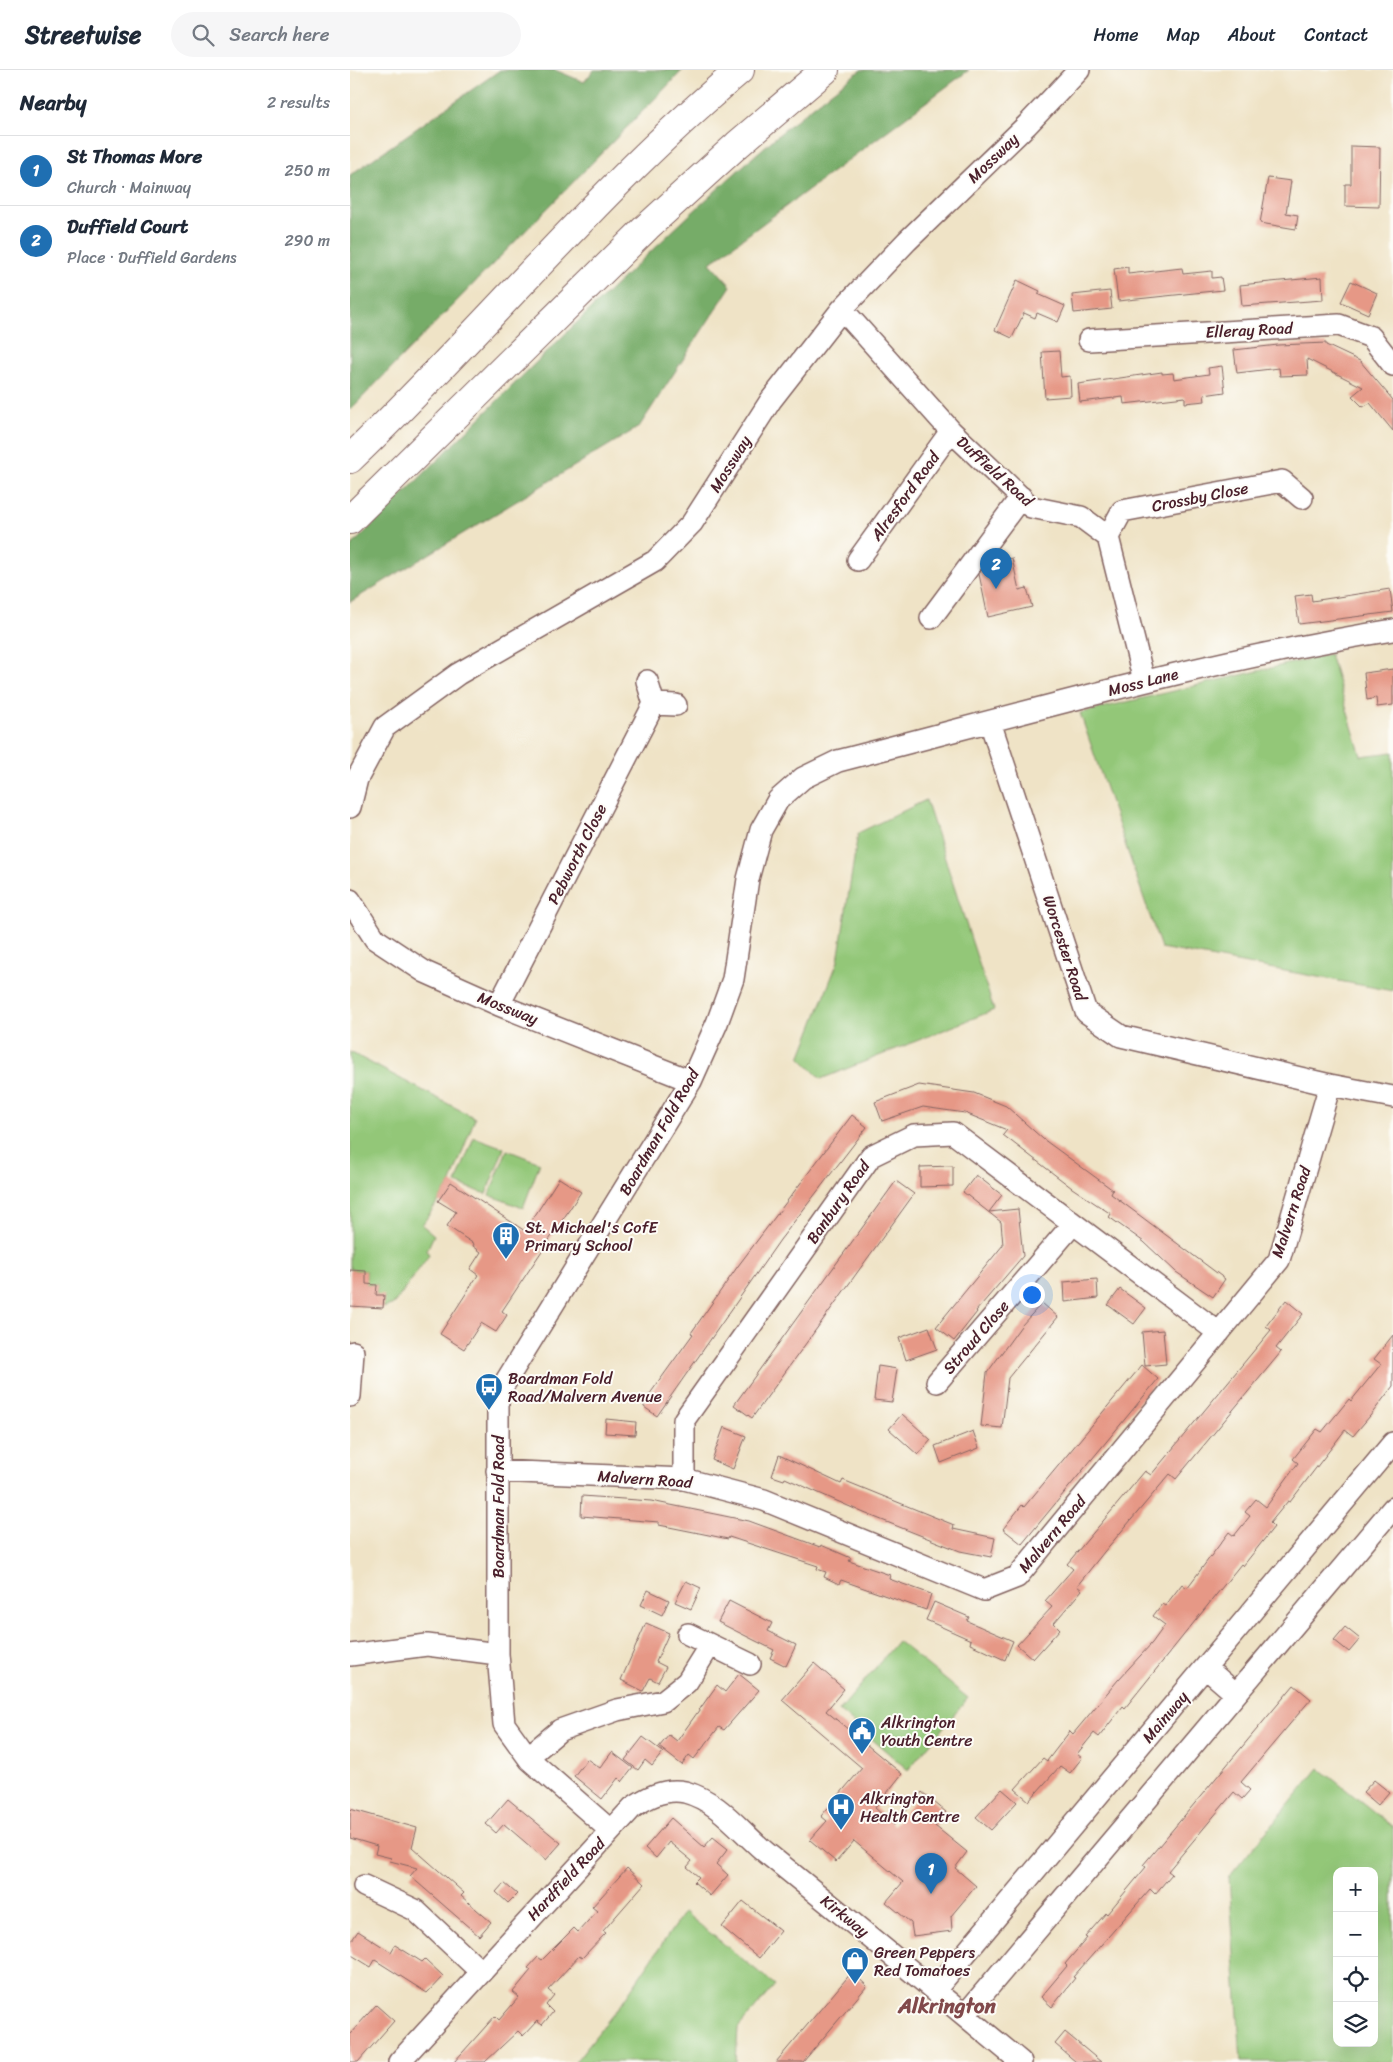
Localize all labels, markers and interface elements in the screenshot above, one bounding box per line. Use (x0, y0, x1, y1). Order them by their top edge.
search box (171, 12, 521, 57)
text: Streetwise (25, 14, 141, 56)
text: Search here (229, 18, 329, 51)
text: Home (1094, 19, 1139, 51)
text: Map (1167, 19, 1200, 51)
text: About (1228, 19, 1276, 51)
text: Contact (1304, 19, 1368, 51)
icon: search (189, 21, 217, 49)
text: Nearby (20, 84, 86, 122)
text: 2 results (267, 88, 330, 117)
street label: Mossway (960, 125, 1026, 190)
text: St Thomas More (67, 140, 202, 173)
text: 1 (33, 156, 39, 185)
text: 250 m (284, 156, 330, 185)
text: Church · Mainway (67, 173, 191, 202)
text: Duffield Court (67, 210, 188, 243)
text: 2 (31, 226, 41, 255)
text: 290 m (284, 226, 330, 255)
text: Place · Duffield Gardens (67, 243, 237, 272)
street label: Elleray Road (1205, 313, 1295, 347)
street label: Duffield Road (950, 428, 1042, 515)
street label: Mossway (701, 429, 759, 499)
street label: Alresford Road (862, 444, 948, 548)
street label: Crossby Close (1149, 473, 1251, 521)
pin: 2 (980, 548, 1012, 589)
street label: Moss Lane (1105, 659, 1182, 705)
street label: Pebworth Close (539, 798, 615, 910)
street label: Worcester Road (1034, 891, 1096, 1006)
street label: Mossway (473, 983, 543, 1034)
street label: Boardman Fold Road (611, 1062, 708, 1201)
street label: Banbury Road (798, 1153, 879, 1250)
street label: Malvern Road (1263, 1161, 1320, 1262)
place label: St. Michael's CofE Primary School (525, 1213, 658, 1260)
building icon: St. Michael's CofE Primary School (491, 1221, 521, 1260)
your location (1019, 1282, 1045, 1308)
street label: Stroud Close (935, 1293, 1017, 1381)
place label: Boardman Fold Road/Malvern Avenue (508, 1364, 662, 1411)
bus stop icon: Boardman Fold Road/Malvern Avenue (474, 1372, 504, 1411)
street label: Boardman Fold Road (484, 1434, 513, 1578)
street label: Malvern Road (597, 1461, 695, 1497)
street label: Malvern Road (1010, 1487, 1095, 1580)
street label: Mainway (1134, 1684, 1196, 1750)
place label: Alkrington Youth Centre (880, 1708, 973, 1755)
public building icon: Alkrington Youth Centre (847, 1716, 877, 1755)
place label: Alkrington Health Centre (859, 1784, 960, 1831)
hospital icon: Alkrington Health Centre (826, 1792, 856, 1831)
street label: Hardfield Road (519, 1829, 614, 1928)
pin: 1 (915, 1853, 947, 1894)
map controls (1333, 1867, 1378, 2047)
button: + (1333, 1867, 1378, 1912)
street label: Kirkway (814, 1887, 877, 1946)
button: − (1333, 1912, 1378, 1957)
place label: Green Peppers Red Tomatoes (874, 1938, 976, 1985)
shop icon: Green Peppers Red Tomatoes (840, 1946, 870, 1985)
button: locate (1333, 1957, 1378, 2002)
district label: Alkrington (897, 1987, 997, 2025)
button: layers (1333, 2002, 1378, 2047)

